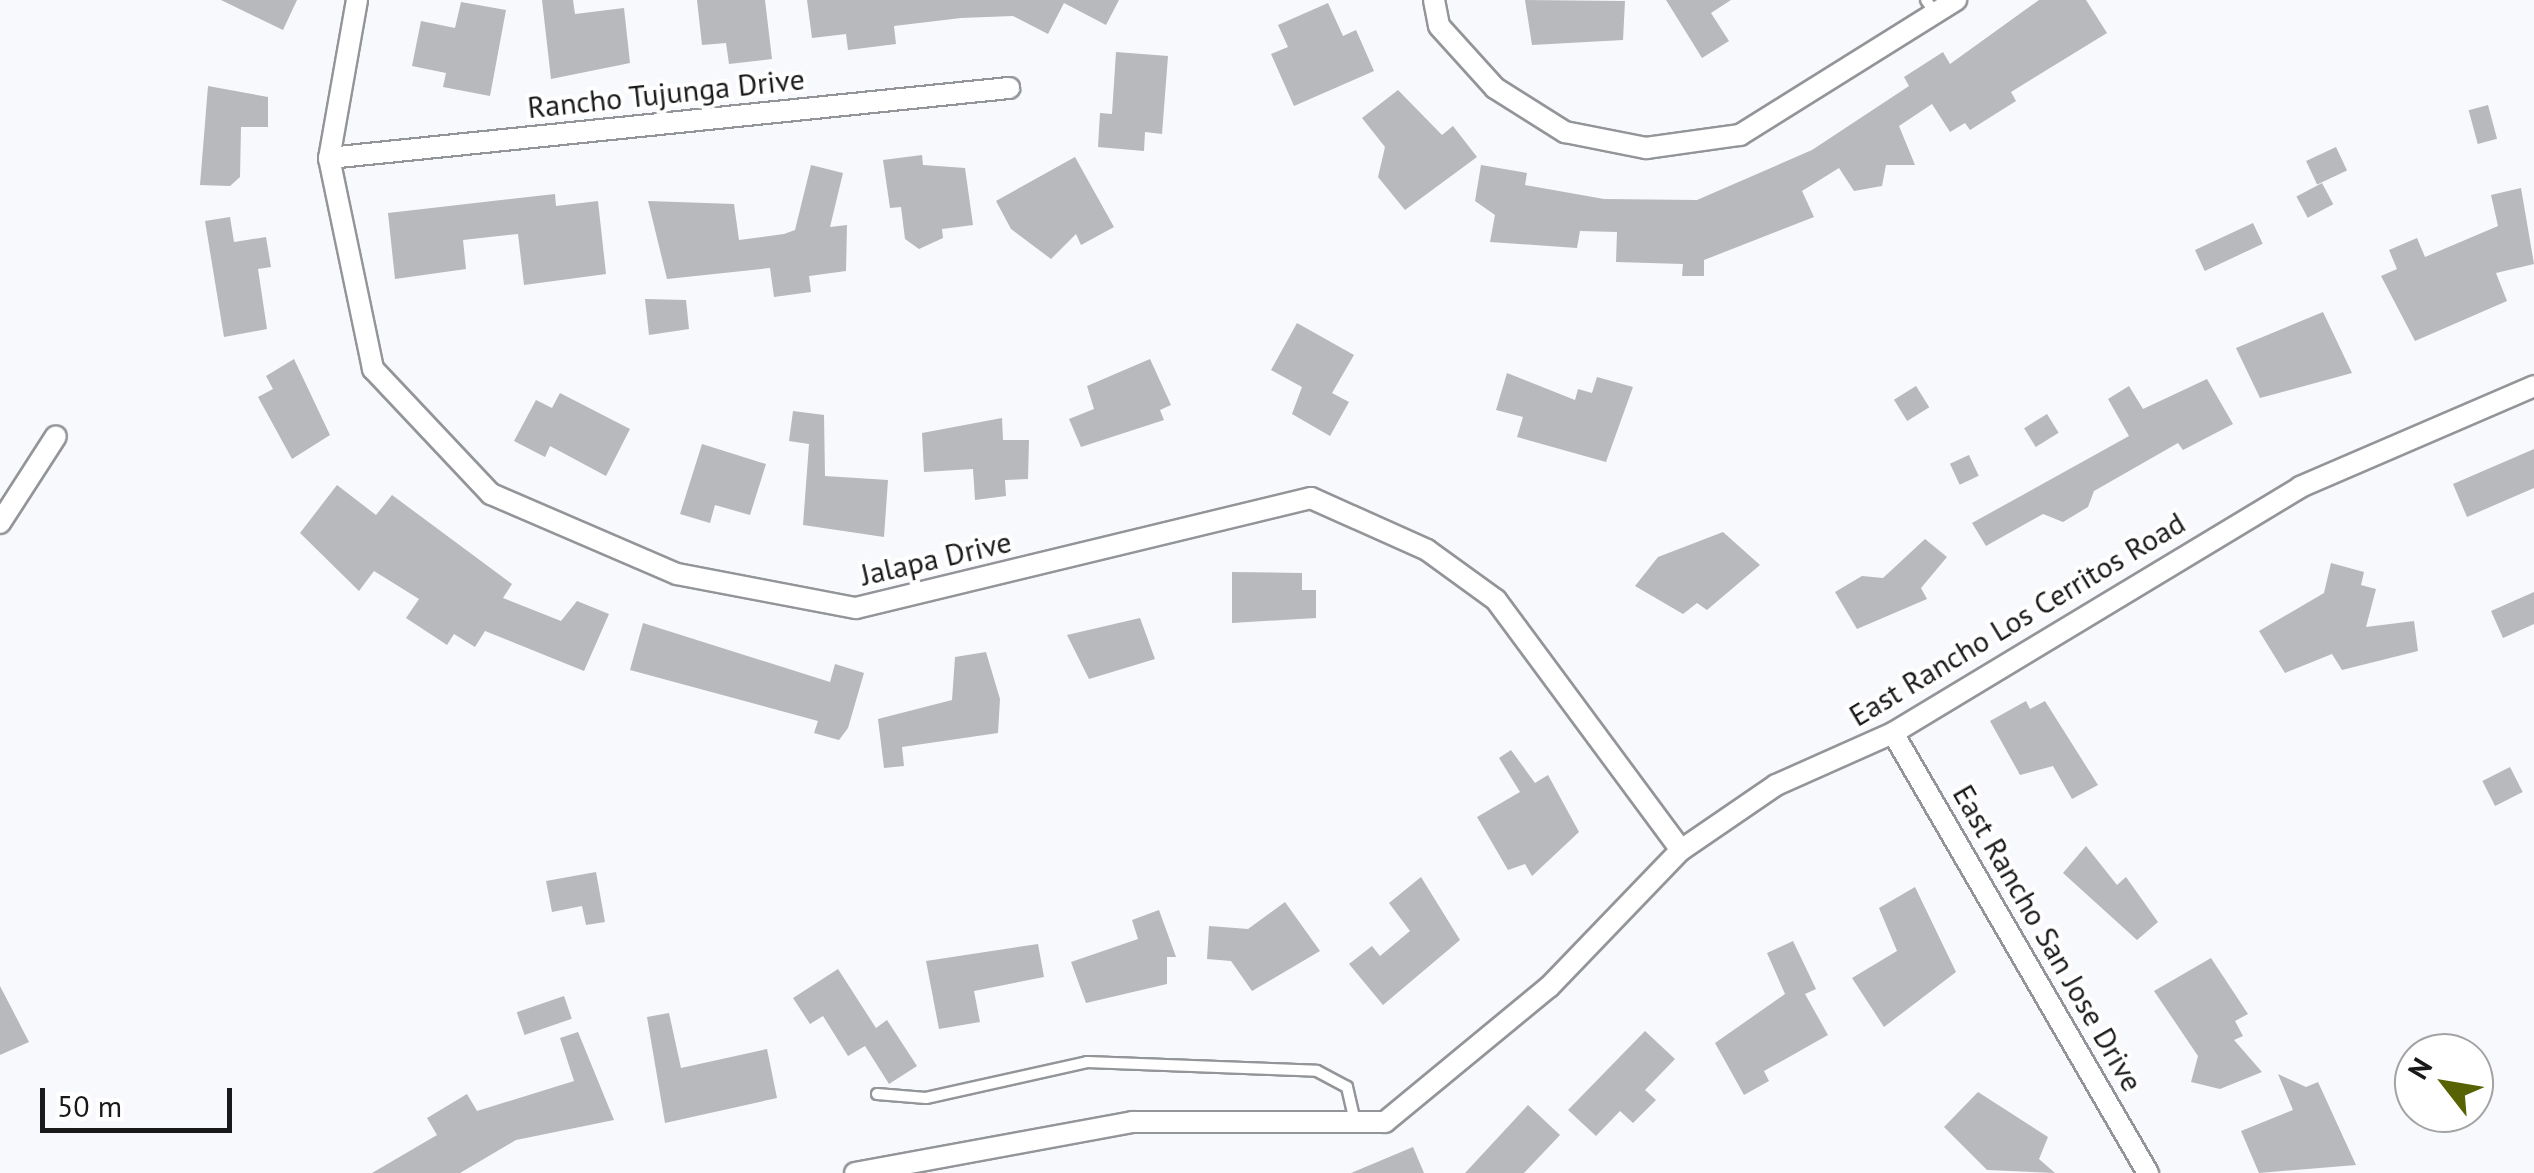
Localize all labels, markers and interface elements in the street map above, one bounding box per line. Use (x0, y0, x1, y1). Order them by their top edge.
street label: Rancho Tujunga Drive (525, 60, 807, 126)
street label: East Rancho Los Cerritos Road (1843, 504, 2191, 734)
street label: Jalapa Drive (857, 523, 1015, 593)
street label: East Rancho San Jose Drive (1945, 778, 2151, 1098)
north arrow (2394, 1033, 2494, 1133)
text: N (2399, 1051, 2440, 1086)
scale bar (45, 1068, 238, 1130)
text: 50 m (57, 1086, 122, 1125)

